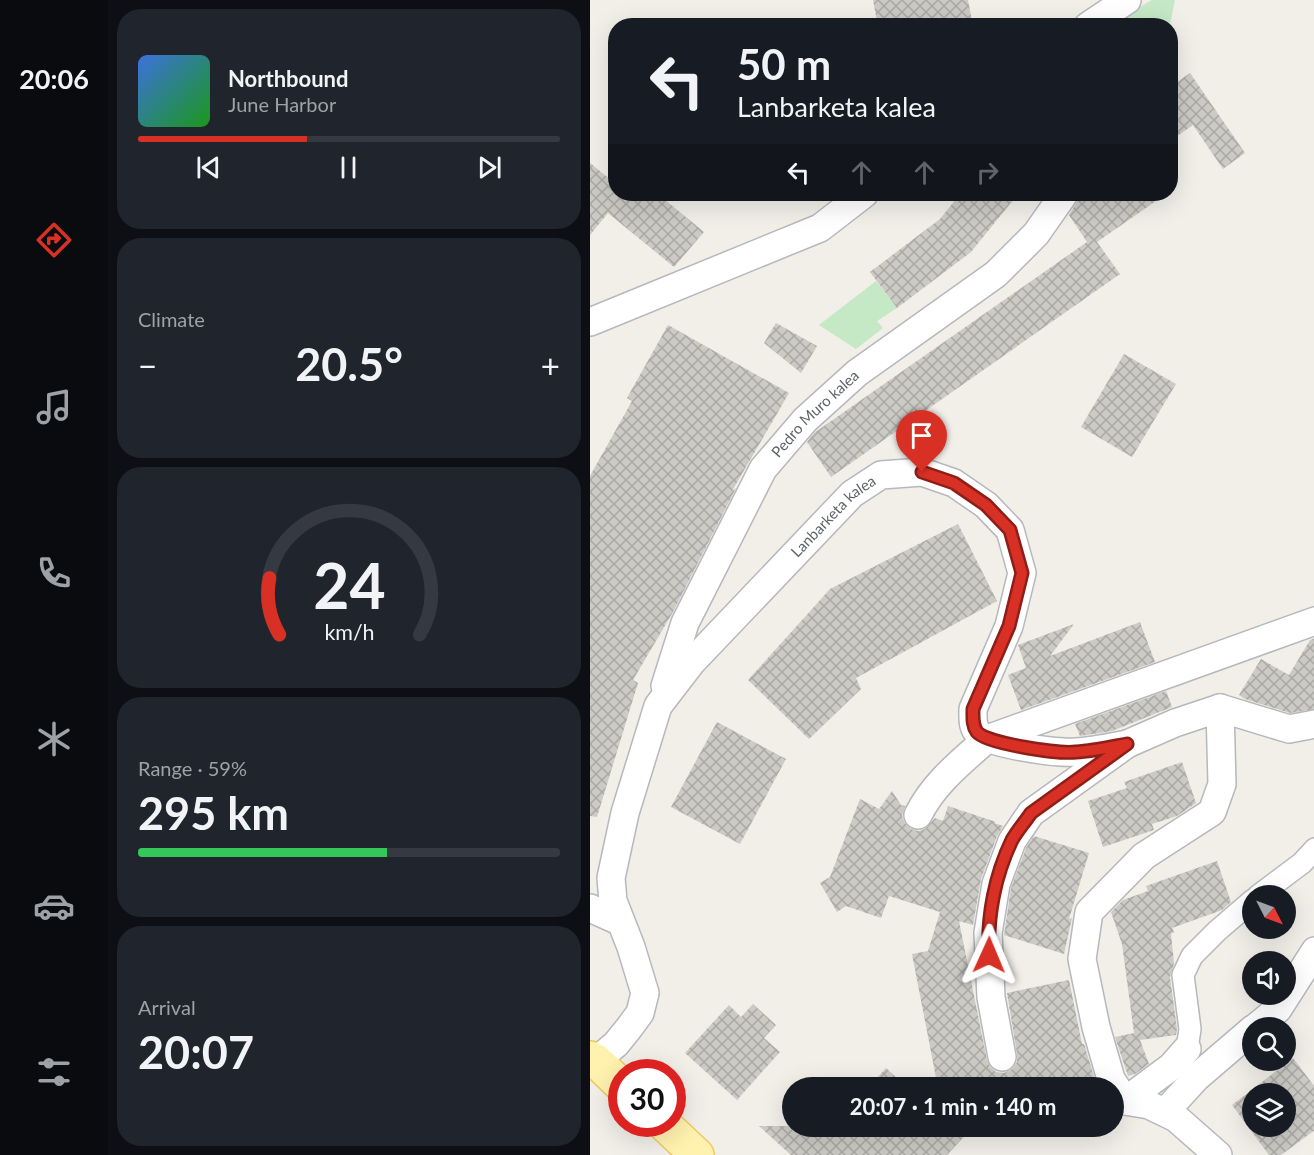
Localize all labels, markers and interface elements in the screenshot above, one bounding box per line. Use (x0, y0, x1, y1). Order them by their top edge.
text: 50 m (737, 39, 831, 89)
icon: left (638, 42, 716, 120)
text: 20:06 (19, 62, 89, 95)
text: Northbound (228, 65, 348, 92)
text: Lanbarketa kalea (737, 90, 936, 123)
text: June Harbor (228, 92, 336, 116)
icon: previous (192, 151, 225, 184)
icon: pause (332, 151, 365, 184)
icon: next (473, 151, 506, 184)
icon: left (782, 156, 815, 189)
icon: ahead (845, 156, 878, 189)
icon: ahead (908, 156, 941, 189)
icon: right (971, 156, 1004, 189)
icon: directions (33, 219, 75, 261)
text: Climate (138, 307, 205, 331)
text: 20.5° (295, 337, 403, 391)
text: − (138, 345, 157, 385)
text: + (541, 345, 560, 385)
street label: Pedro Muro kalea (767, 366, 862, 460)
icon: music (33, 386, 75, 428)
pin (896, 410, 947, 472)
icon: arrive (905, 419, 938, 452)
street label: Lanbarketa kalea (787, 471, 879, 560)
text: 24 (313, 547, 385, 622)
icon: phone (33, 552, 75, 594)
text: km/h (324, 619, 374, 645)
icon: climate (33, 718, 75, 760)
text: Range · 59% (138, 756, 247, 780)
text: 295 km (138, 786, 289, 840)
icon: car (33, 885, 75, 927)
north arrow (1242, 885, 1296, 939)
map controls (1242, 885, 1296, 1137)
position arrow (957, 923, 1021, 987)
button: sound (1242, 951, 1296, 1005)
text: Arrival (138, 995, 196, 1019)
button: search (1242, 1017, 1296, 1071)
text: 20:07 (138, 1025, 254, 1079)
icon: filters (33, 1051, 75, 1093)
speed limit sign: 30 (608, 1059, 686, 1137)
button: layers (1242, 1083, 1296, 1137)
text: 20:07 · 1 min · 140 m (850, 1093, 1056, 1120)

